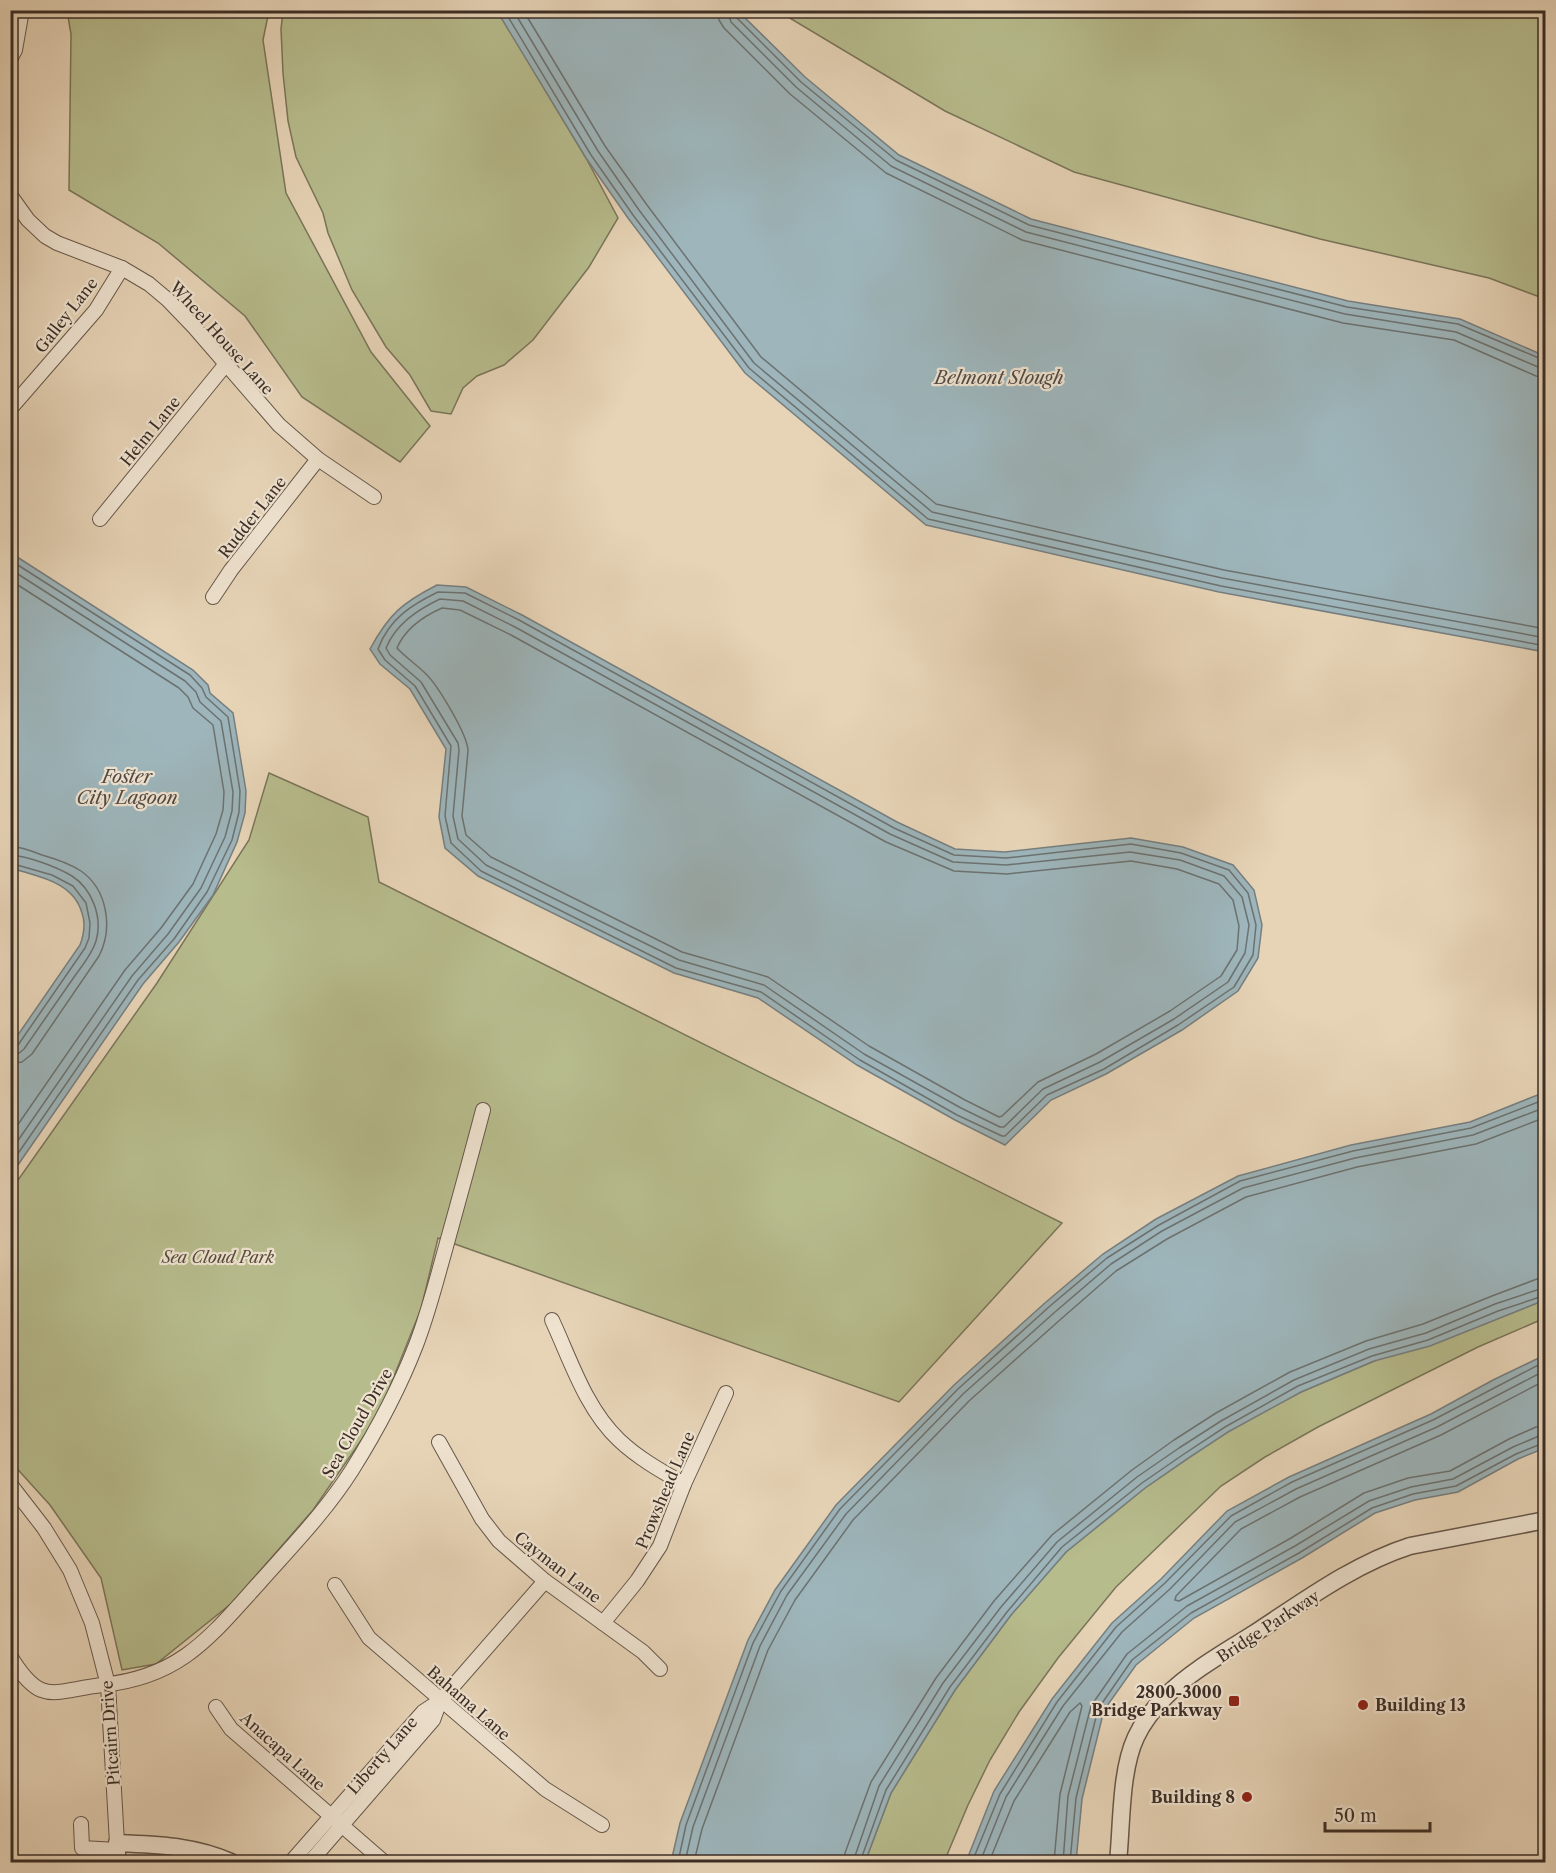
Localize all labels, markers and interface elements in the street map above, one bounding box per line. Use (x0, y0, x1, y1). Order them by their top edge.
street label: Galley Lane (30, 273, 102, 357)
street label: Wheel House Lane (165, 276, 278, 399)
water label: Belmont Slough (933, 367, 1063, 389)
street label: Helm Lane (116, 392, 184, 470)
street label: Rudder Lane (214, 472, 290, 562)
water label: Foster City Lagoon (77, 766, 178, 809)
park label: Sea Cloud Park (161, 1247, 275, 1267)
street label: Sea Cloud Drive (317, 1365, 397, 1481)
street label: Prowshead Lane (631, 1428, 699, 1552)
street label: Cayman Lane (511, 1527, 605, 1607)
street label: Bridge Parkway (1213, 1585, 1324, 1667)
street label: Bahama Lane (423, 1662, 515, 1744)
street label: Pitcairn Drive (96, 1680, 124, 1786)
place label: 2800-3000 Bridge Parkway (1091, 1682, 1223, 1720)
marker: 2800-3000 Bridge Parkway (1227, 1694, 1241, 1708)
place label: Building 13 (1375, 1695, 1466, 1715)
marker: Building 13 (1356, 1698, 1370, 1712)
street label: Anacapa Lane (236, 1707, 330, 1794)
street label: Liberty Lane (343, 1712, 421, 1798)
place label: Building 8 (1151, 1787, 1235, 1807)
marker: Building 8 (1240, 1790, 1254, 1804)
scale bar (1325, 1795, 1430, 1833)
text: 50 m (1334, 1805, 1377, 1827)

